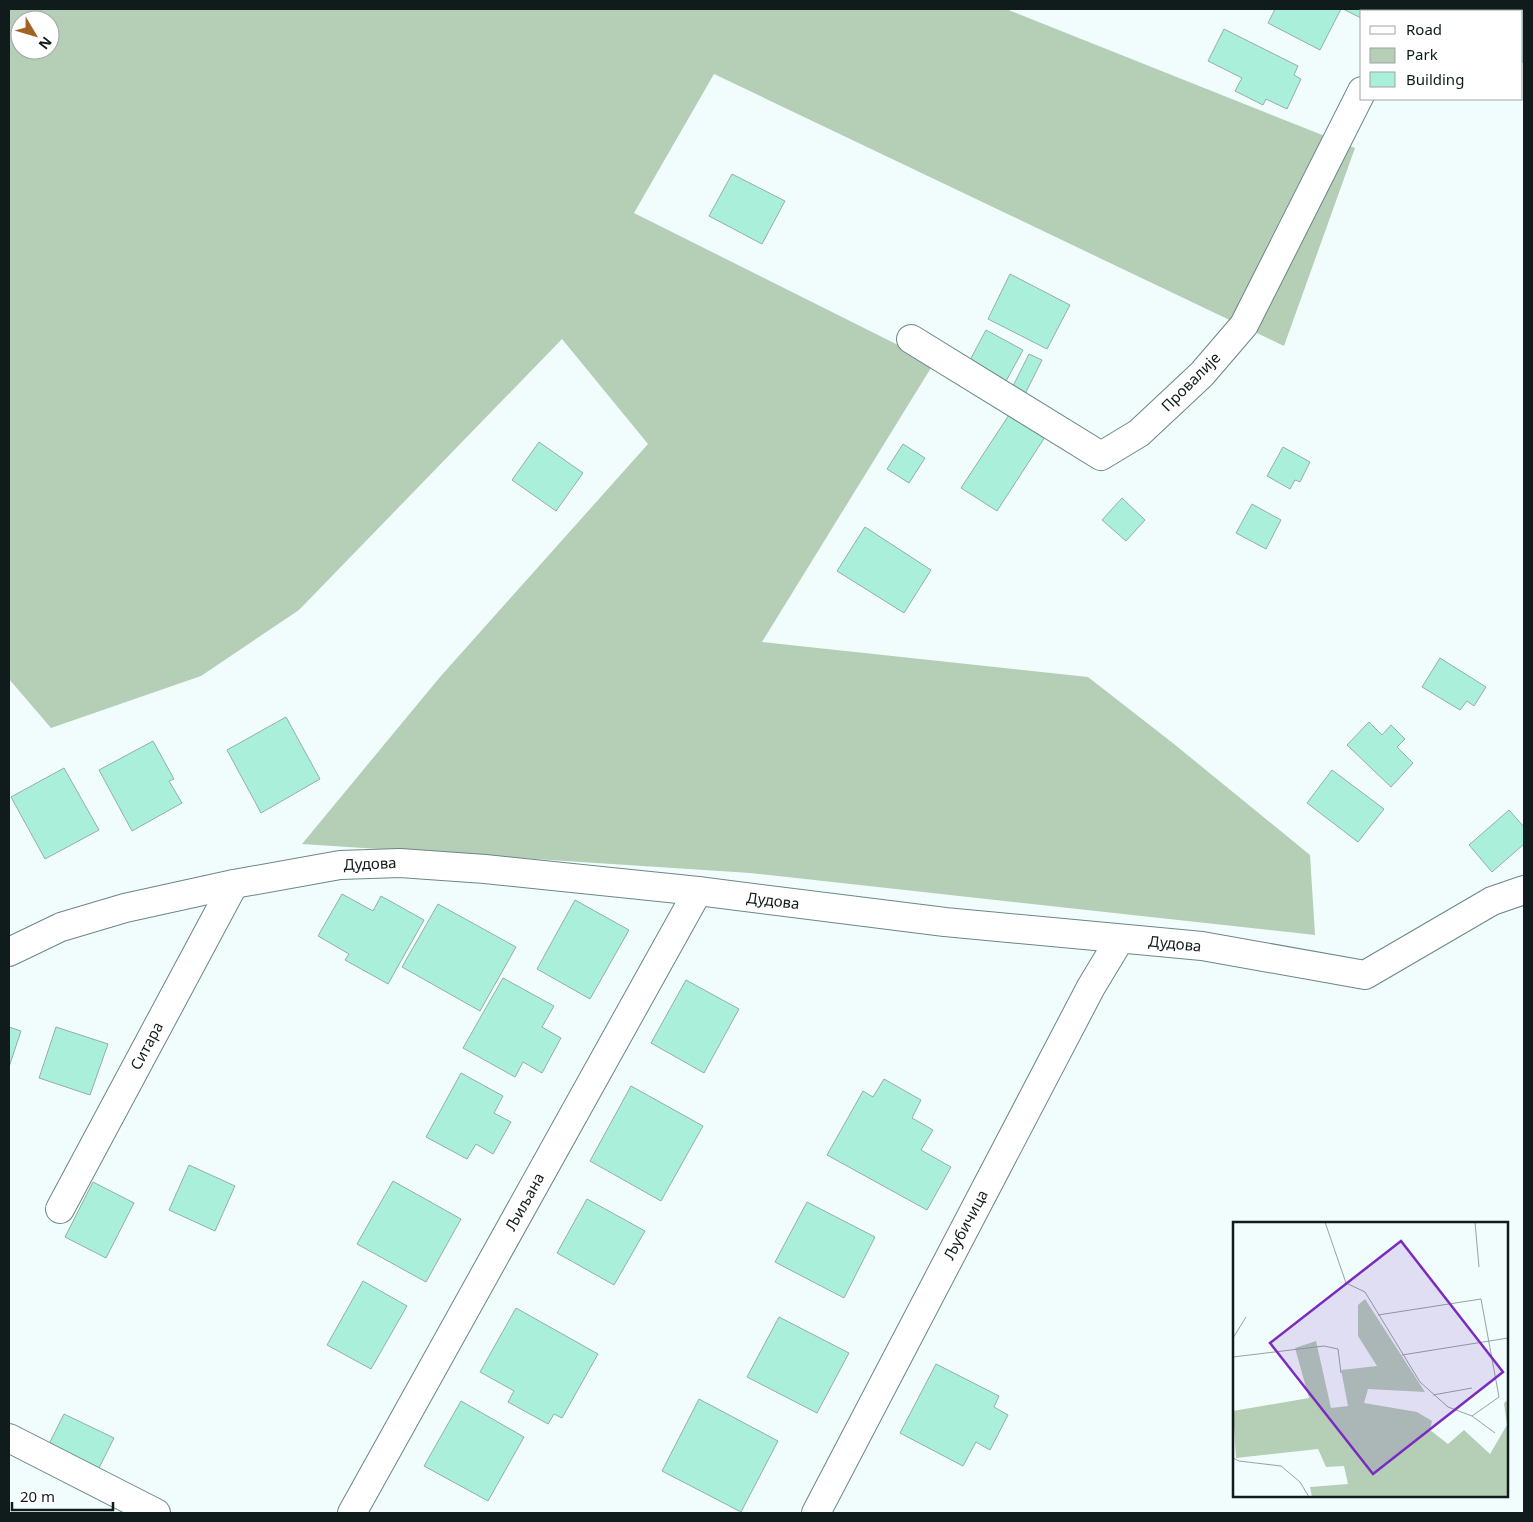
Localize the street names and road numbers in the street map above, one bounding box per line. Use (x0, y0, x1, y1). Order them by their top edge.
street label: Провалије (1156, 347, 1224, 415)
street label: Дудова (343, 852, 397, 874)
street label: Дудова (746, 887, 801, 913)
street label: Дудова (1148, 930, 1203, 956)
street label: Ситара (125, 1018, 167, 1073)
street label: Љиљана (500, 1169, 548, 1234)
street label: Љубичица (938, 1186, 992, 1263)

